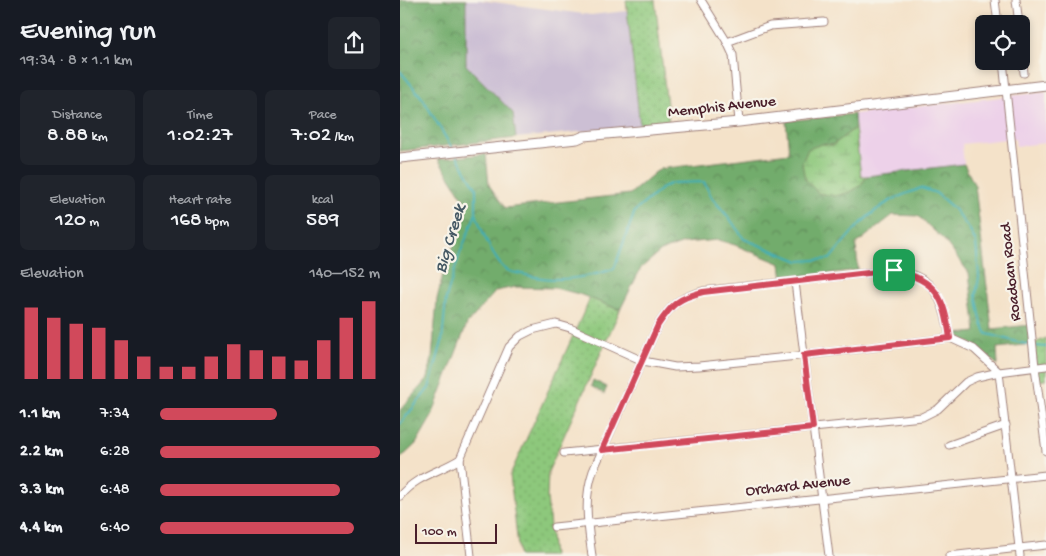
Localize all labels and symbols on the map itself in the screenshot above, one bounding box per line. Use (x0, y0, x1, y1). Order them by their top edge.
street label: Memphis Avenue (667, 93, 778, 123)
water label: Big Creek (431, 200, 472, 276)
street label: Roadoan Road (997, 220, 1027, 322)
pin (873, 249, 915, 291)
street label: Orchard Avenue (745, 472, 852, 502)
scale bar (415, 521, 498, 544)

